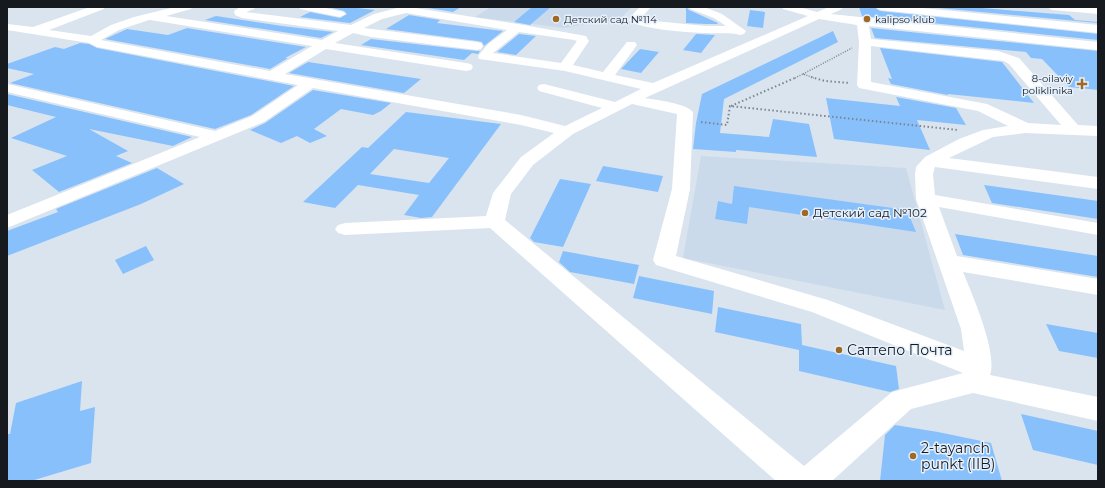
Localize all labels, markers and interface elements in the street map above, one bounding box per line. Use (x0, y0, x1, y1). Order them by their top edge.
place label: Детский сад №114 (564, 13, 657, 26)
place label: kalipso klub (875, 13, 935, 26)
marker: Детский сад №114 (551, 14, 561, 24)
marker: kalipso klub (862, 14, 872, 24)
place label: 8-oilaviy poliklinika (1022, 72, 1074, 97)
marker: 8-oilaviy poliklinika (1076, 78, 1088, 90)
place label: Детский сад №102 (813, 205, 927, 220)
marker: Детский сад №102 (800, 208, 810, 218)
place label: Саттепо Почта (847, 341, 952, 359)
marker: Саттепо Почта (834, 345, 844, 355)
place label: 2-tayanch punkt (IIB) (921, 439, 995, 473)
marker: 2-tayanch punkt (IIB) (908, 451, 918, 461)

